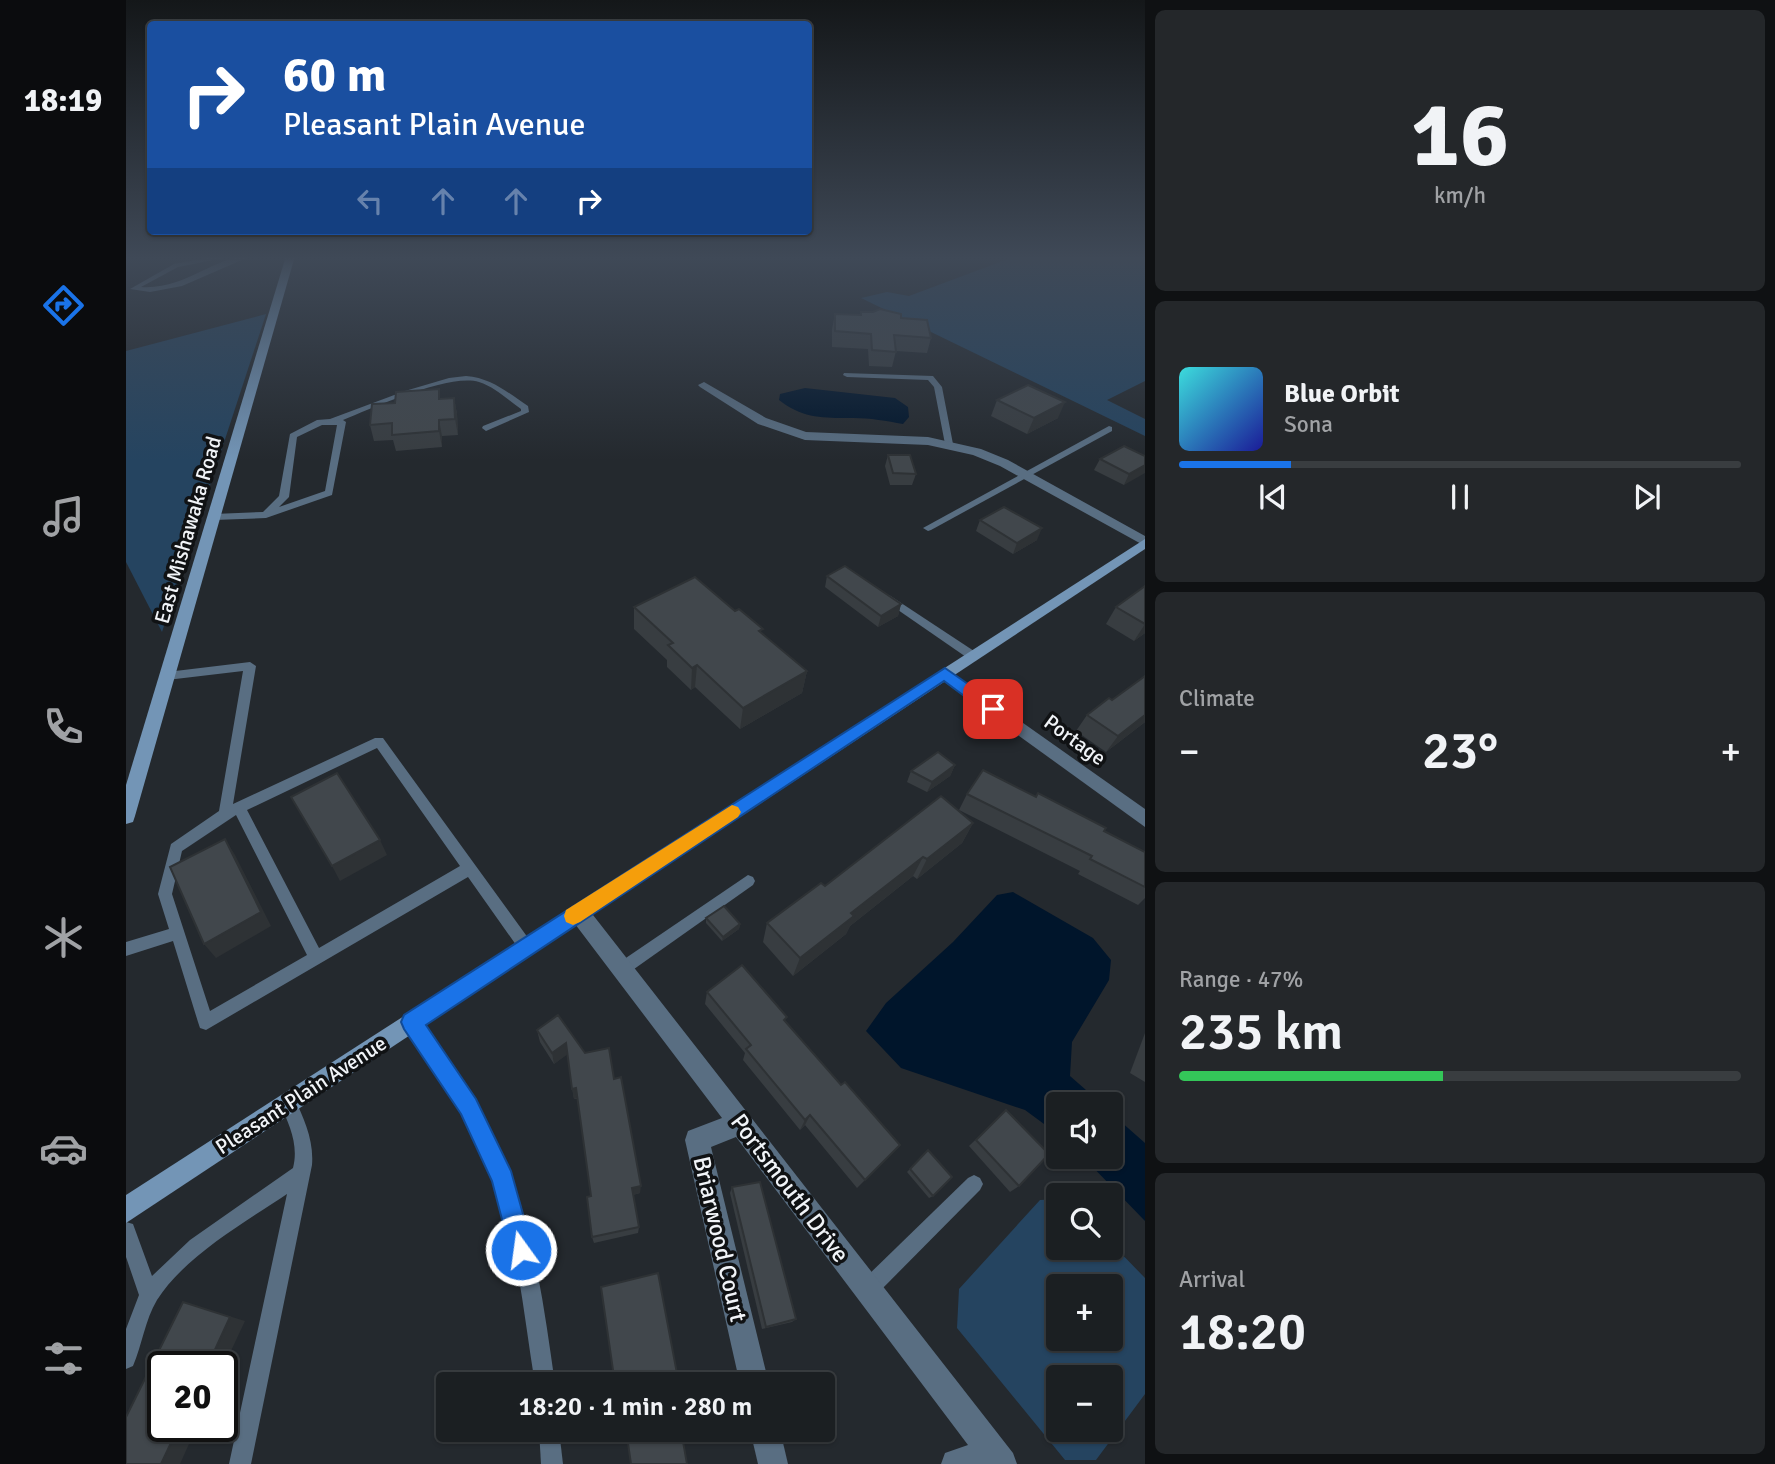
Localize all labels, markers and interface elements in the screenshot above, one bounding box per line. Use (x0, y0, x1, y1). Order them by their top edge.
text: 60 m (283, 45, 386, 105)
icon: right (168, 49, 259, 140)
text: 16 (1411, 79, 1509, 192)
text: 18:19 (24, 81, 102, 120)
text: Pleasant Plain Avenue (283, 105, 586, 144)
text: km/h (1434, 181, 1486, 210)
icon: left (351, 182, 389, 220)
icon: ahead (424, 182, 462, 220)
icon: ahead (497, 182, 535, 220)
icon: right (570, 182, 608, 220)
icon: directions (39, 281, 88, 330)
text: Blue Orbit (1284, 378, 1400, 410)
text: Sona (1284, 410, 1333, 439)
street label: East Mishawaka Road (149, 433, 227, 627)
icon: previous (1254, 478, 1292, 516)
icon: pause (1441, 478, 1479, 516)
icon: next (1628, 478, 1666, 516)
icon: music (39, 492, 88, 541)
pin (963, 679, 1023, 739)
text: Climate (1179, 684, 1255, 713)
icon: arrive (974, 690, 1012, 728)
icon: phone (39, 702, 88, 751)
street label: Portage (1039, 709, 1111, 771)
text: 23° (1422, 719, 1498, 783)
text: − (1179, 728, 1200, 775)
text: + (1720, 728, 1741, 775)
icon: climate (39, 913, 88, 962)
text: Range · 47% (1179, 965, 1303, 994)
text: 235 km (1179, 1000, 1343, 1064)
street label: Pleasant Plain Avenue (211, 1030, 391, 1160)
map controls (1046, 1092, 1123, 1442)
button: sound (1046, 1092, 1123, 1169)
street label: Portsmouth Drive (724, 1108, 856, 1268)
icon: car (39, 1124, 88, 1173)
street label: Briarwood Court (686, 1153, 754, 1325)
button: search (1046, 1183, 1123, 1260)
position arrow (484, 1213, 558, 1287)
text: Arrival (1179, 1265, 1245, 1294)
button: + (1046, 1274, 1123, 1351)
text: 18:20 (1179, 1300, 1306, 1364)
icon: filters (39, 1334, 88, 1383)
speed limit sign: 20 (147, 1351, 238, 1442)
button: − (1046, 1365, 1123, 1442)
text: 18:20 · 1 min · 280 m (519, 1391, 752, 1423)

